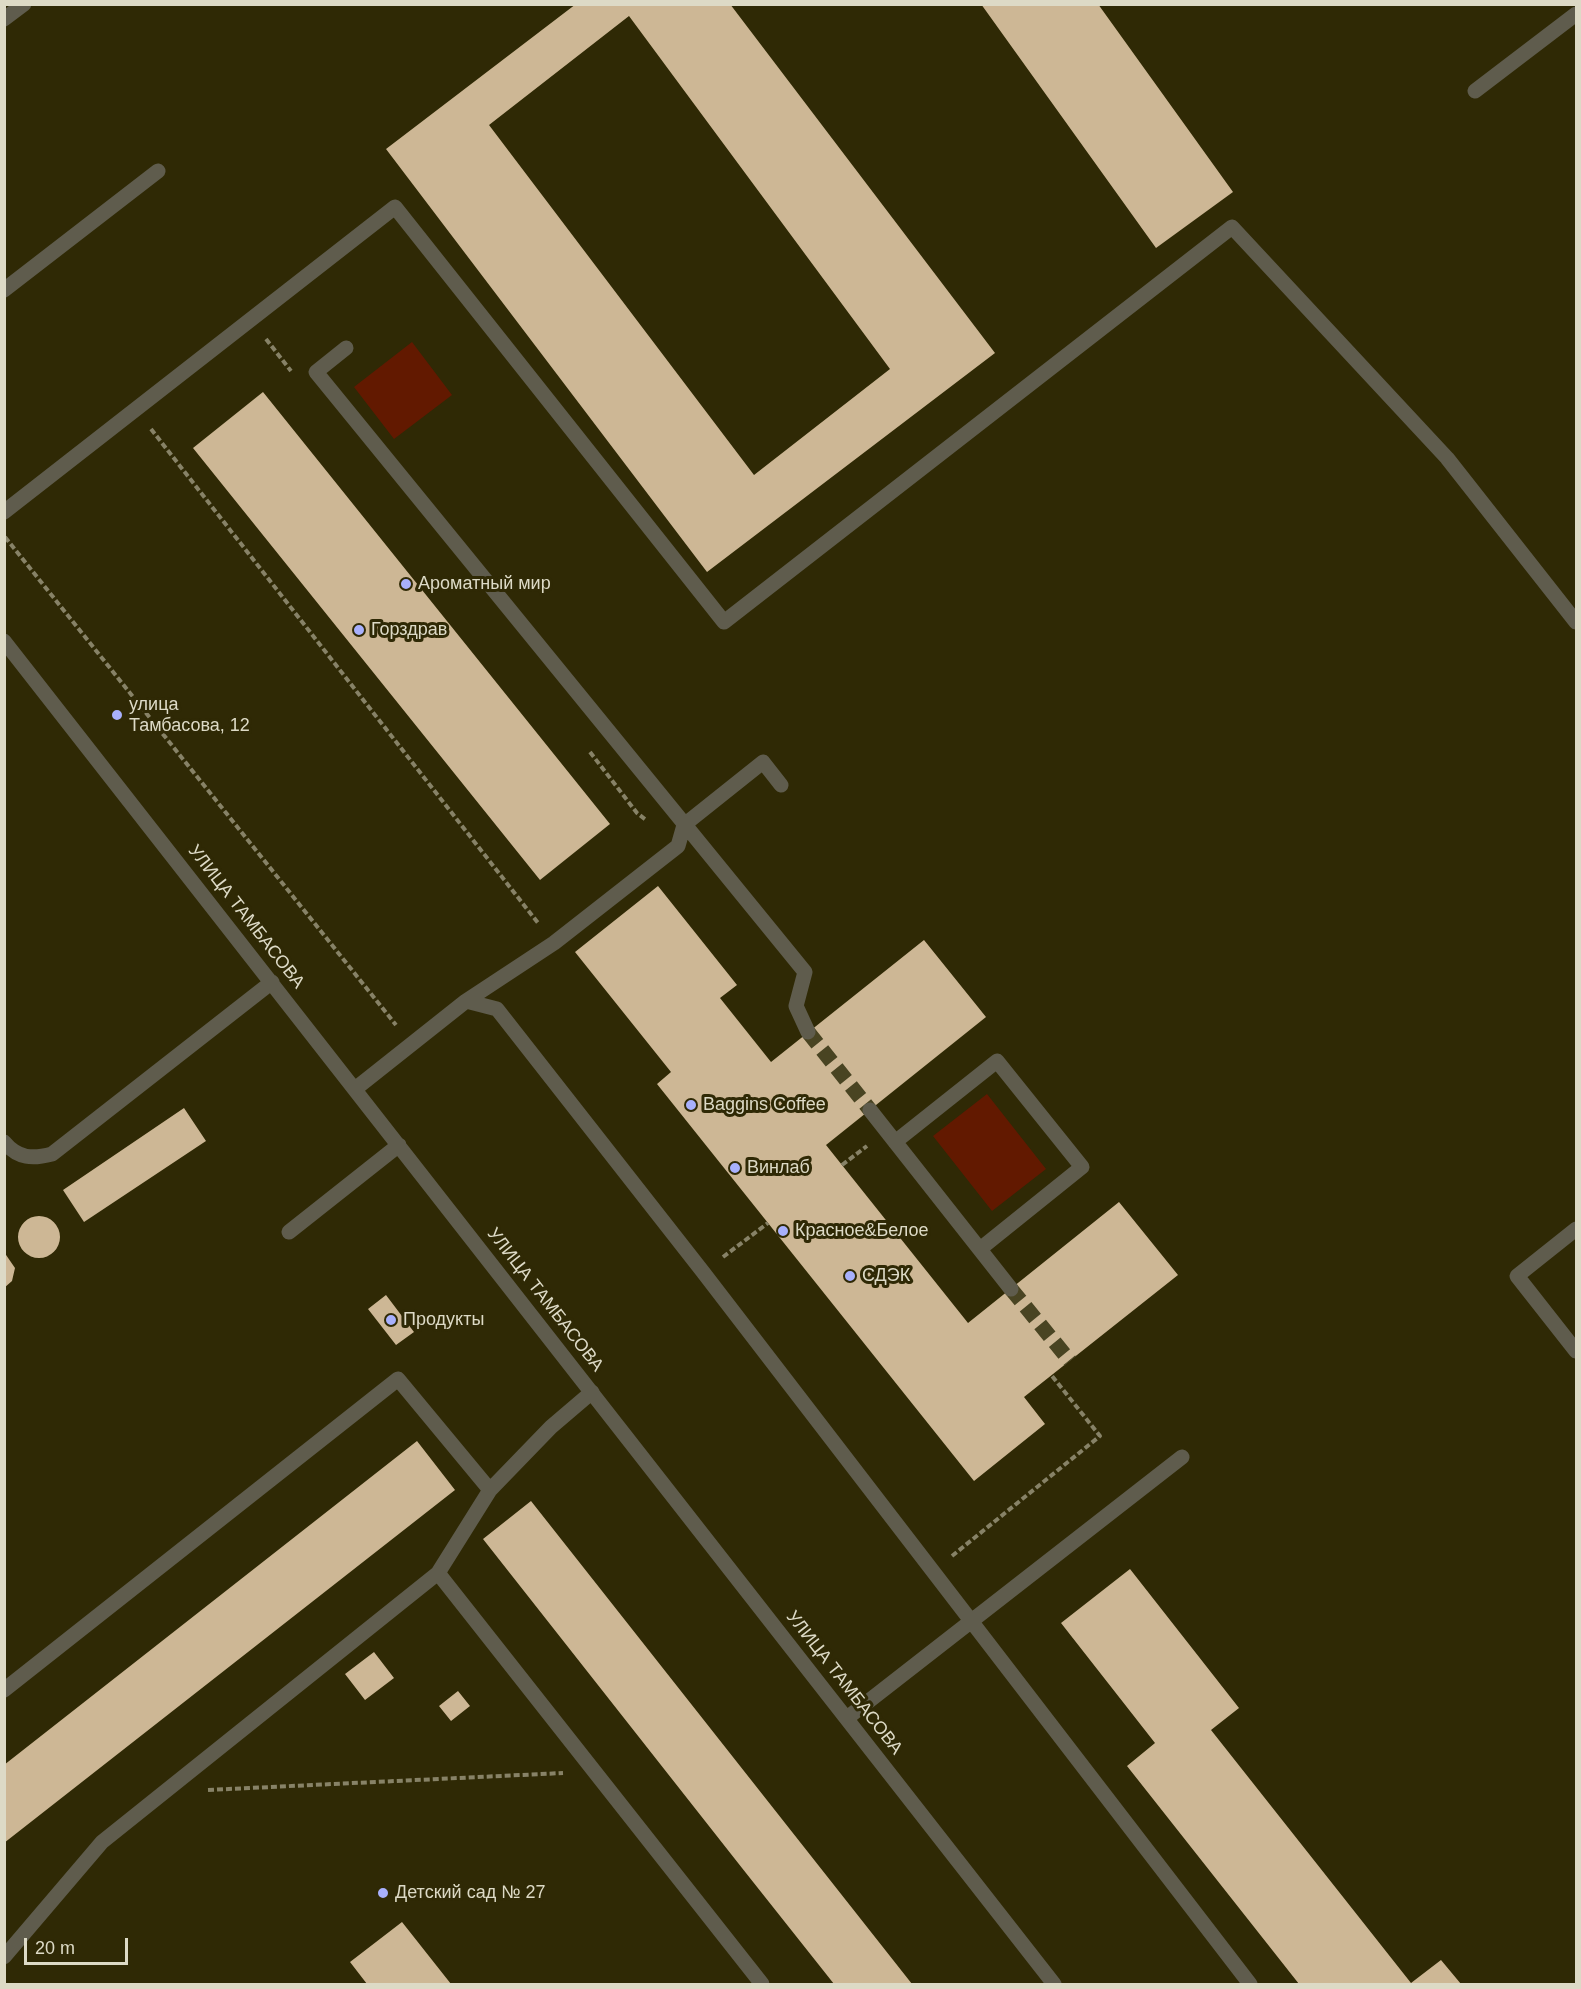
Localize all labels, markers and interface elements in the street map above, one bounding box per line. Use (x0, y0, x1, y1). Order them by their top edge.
place label: Ароматный мир (418, 573, 551, 595)
marker: Ароматный мир (399, 577, 413, 591)
place label: Горздрав (371, 619, 447, 641)
marker: Горздрав (352, 623, 366, 637)
place label: улица Тамбасова, 12 (129, 694, 250, 736)
marker: улица Тамбасова, 12 (110, 708, 124, 722)
street label: УЛИЦА ТАМБАСОВА (183, 841, 309, 993)
place label: Baggins Coffee (703, 1094, 826, 1116)
marker: Baggins Coffee (684, 1098, 698, 1112)
place label: Винлаб (747, 1157, 810, 1179)
marker: Винлаб (728, 1161, 742, 1175)
place label: Красное&Белое (795, 1220, 928, 1242)
street label: УЛИЦА ТАМБАСОВА (482, 1224, 608, 1376)
marker: Красное&Белое (776, 1224, 790, 1238)
place label: СДЭК (862, 1265, 910, 1287)
marker: СДЭК (843, 1269, 857, 1283)
place label: Продукты (403, 1309, 484, 1331)
marker: Продукты (384, 1313, 398, 1327)
street label: УЛИЦА ТАМБАСОВА (781, 1607, 907, 1759)
place label: Детский сад № 27 (395, 1882, 545, 1904)
marker: Детский сад № 27 (376, 1886, 390, 1900)
scale bar (27, 1926, 130, 1964)
text: 20 m (35, 1938, 75, 1958)

